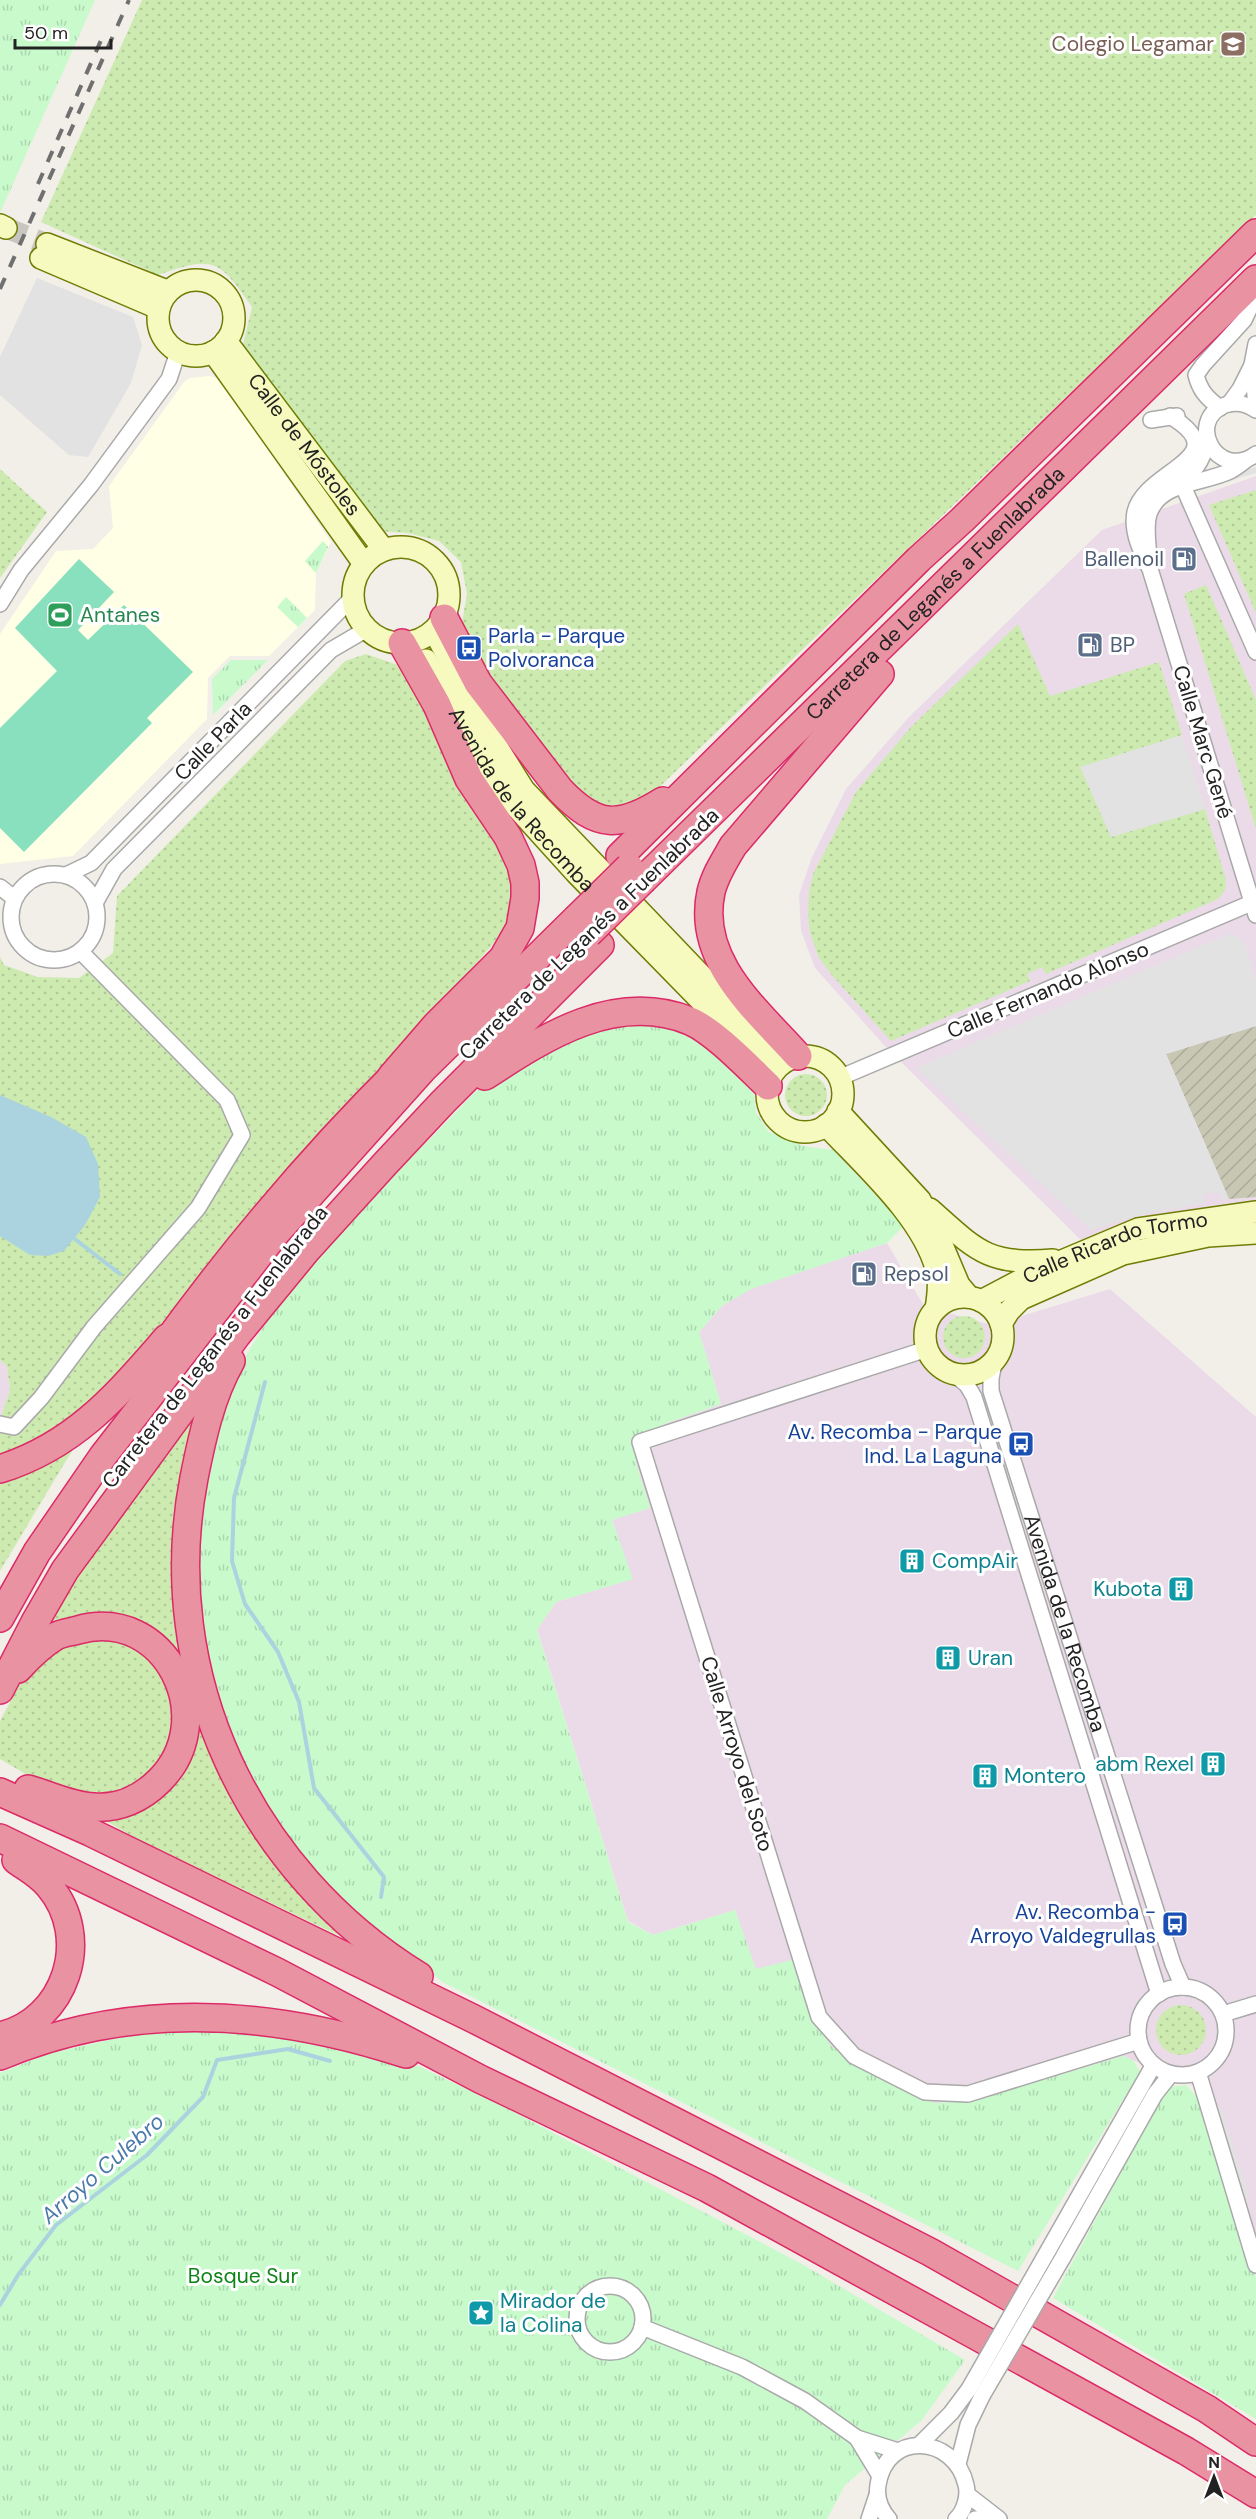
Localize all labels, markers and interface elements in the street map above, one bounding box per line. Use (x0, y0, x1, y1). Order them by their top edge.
scale bar (15, 12, 111, 50)
text: 50 m (24, 21, 68, 45)
school or university icon: Colegio Legamar (1218, 29, 1248, 59)
place label: Colegio Legamar (1052, 30, 1214, 58)
street label: Calle de Móstoles (241, 368, 367, 522)
street label: Carretera de Leganés a Fuenlabrada (800, 460, 1071, 727)
fuel station icon: Ballenoil (1169, 544, 1199, 574)
place label: Ballenoil (1084, 545, 1164, 573)
sports icon: Antanes (45, 600, 75, 630)
place label: Antanes (80, 601, 160, 629)
place label: Parla - Parque Polvoranca (488, 622, 625, 674)
fuel station icon: BP (1075, 630, 1105, 660)
place label: BP (1110, 631, 1135, 659)
bus stop icon: Parla - Parque Polvoranca (454, 633, 484, 663)
street label: Calle Marc Gené (1166, 662, 1240, 822)
street label: Calle Parla (168, 695, 258, 787)
street label: Avenida de la Recomba (442, 702, 601, 898)
street label: Carretera de Leganés a Fuenlabrada (453, 802, 725, 1066)
street label: Calle Fernando Alonso (943, 935, 1153, 1045)
street label: Carretera de Leganés a Fuenlabrada (96, 1200, 334, 1494)
street label: Calle Ricardo Tormo (1018, 1205, 1210, 1291)
fuel station icon: Repsol (849, 1259, 879, 1289)
place label: Repsol (884, 1260, 949, 1288)
place label: Av. Recomba - Parque Ind. La Laguna (787, 1418, 1002, 1470)
bus stop icon: Av. Recomba - Parque Ind. La Laguna (1006, 1429, 1036, 1459)
street label: Avenida de la Recomba (1017, 1511, 1112, 1735)
building icon: CompAir (897, 1546, 927, 1576)
place label: CompAir (932, 1547, 1018, 1575)
building icon: Kubota (1166, 1574, 1196, 1604)
place label: Kubota (1093, 1575, 1162, 1603)
building icon: Uran (933, 1643, 963, 1673)
place label: Uran (968, 1644, 1013, 1672)
street label: Calle Arroyo del Soto (694, 1653, 780, 1855)
building icon: abm Rexel (1198, 1749, 1228, 1779)
place label: abm Rexel (1095, 1750, 1194, 1778)
building icon: Montero (970, 1761, 1000, 1791)
place label: Montero (1004, 1762, 1086, 1790)
place label: Av. Recomba - Arroyo Valdegrullas (970, 1898, 1156, 1950)
bus stop icon: Av. Recomba - Arroyo Valdegrullas (1160, 1909, 1190, 1939)
water label: Arroyo Culebro (34, 2107, 170, 2231)
park label: Bosque Sur (188, 2262, 298, 2290)
place label: Mirador de la Colina (500, 2287, 606, 2339)
place icon: Mirador de la Colina (466, 2298, 496, 2328)
north arrow (1184, 2447, 1244, 2507)
text: N (1208, 2452, 1220, 2473)

